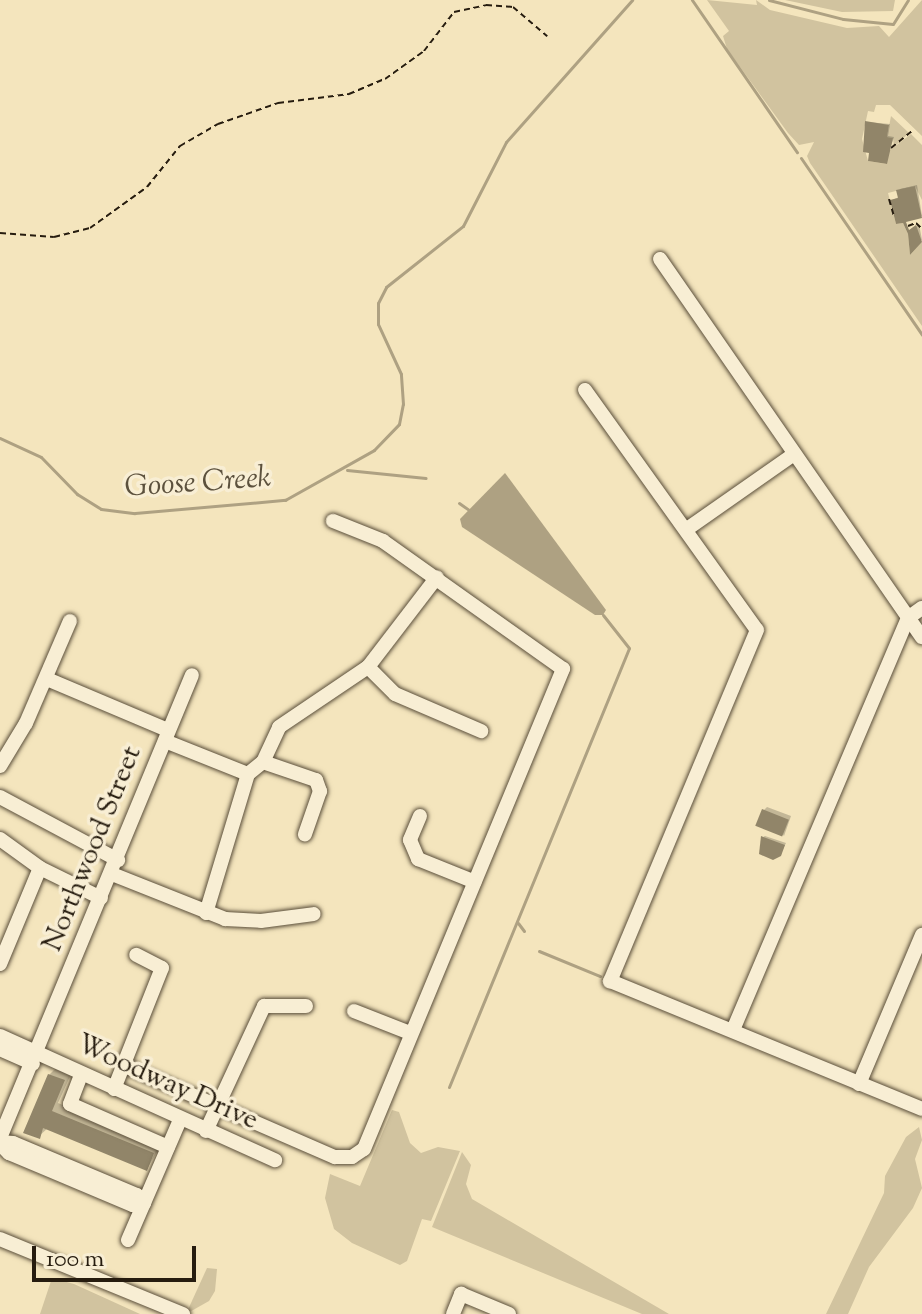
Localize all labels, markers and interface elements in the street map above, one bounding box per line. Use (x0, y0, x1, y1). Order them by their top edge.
water label: Goose Creek (124, 461, 272, 507)
street label: Northwood Street (37, 741, 149, 957)
street label: Woodway Drive (71, 1028, 263, 1138)
scale bar (36, 1230, 200, 1280)
text: 100 m (46, 1243, 104, 1277)

